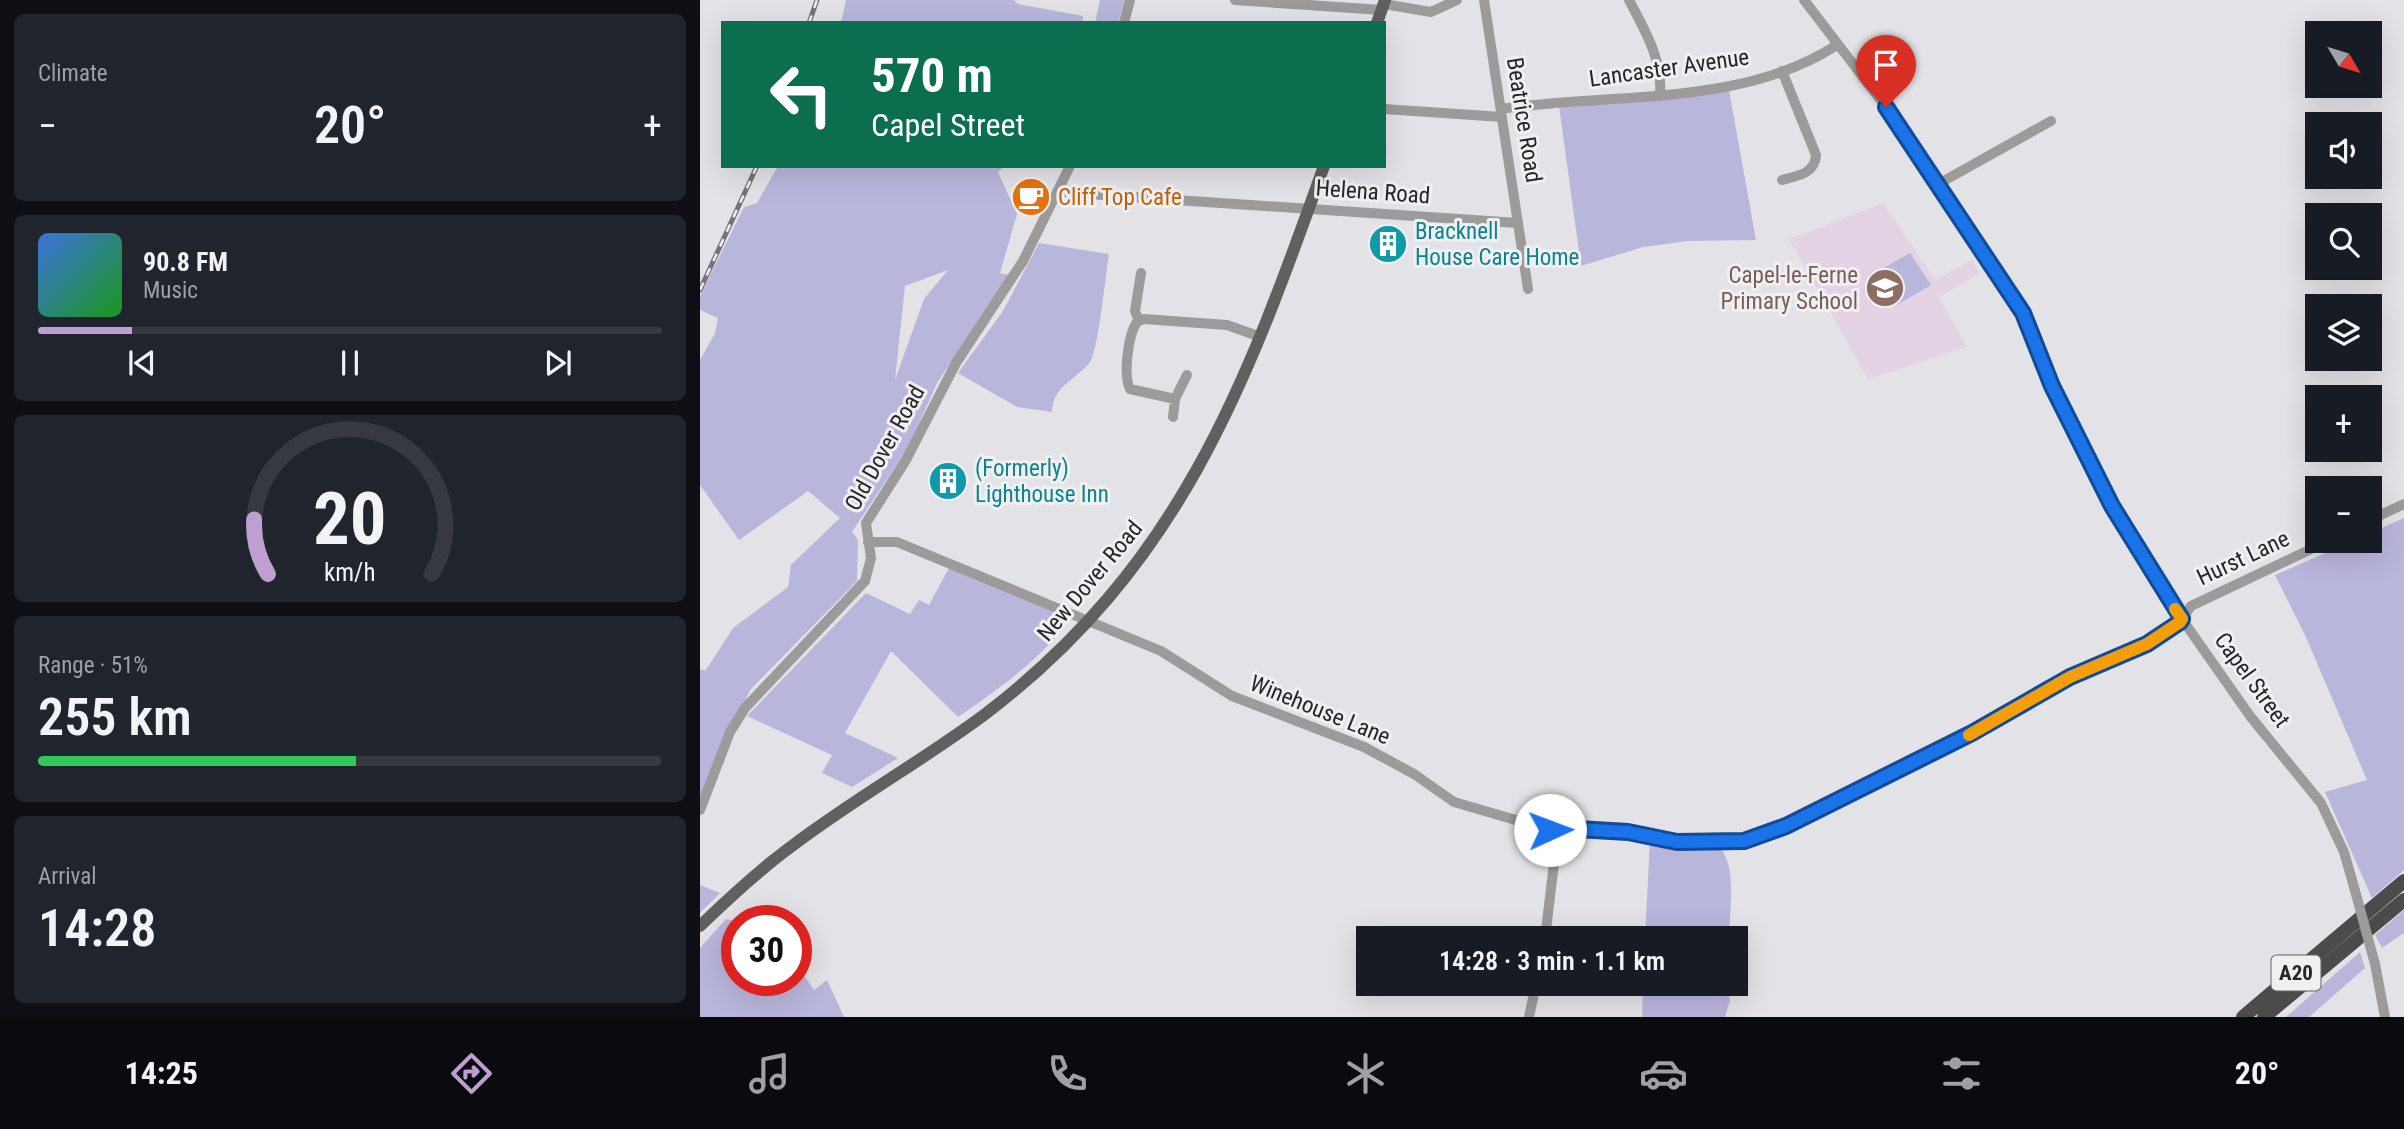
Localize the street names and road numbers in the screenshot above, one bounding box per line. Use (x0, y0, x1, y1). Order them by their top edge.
street label: Lancaster Avenue (1587, 43, 1751, 93)
street label: Beatrice Road (1501, 56, 1547, 184)
street label: Helena Road (1315, 175, 1431, 209)
street label: Old Dover Road (839, 381, 931, 515)
street label: New Dover Road (1032, 515, 1148, 647)
street label: Hurst Lane (2193, 525, 2293, 591)
street label: Capel Street (2209, 627, 2295, 733)
street label: Winehouse Lane (1246, 670, 1394, 750)
road number: A20 (2272, 956, 2320, 990)

